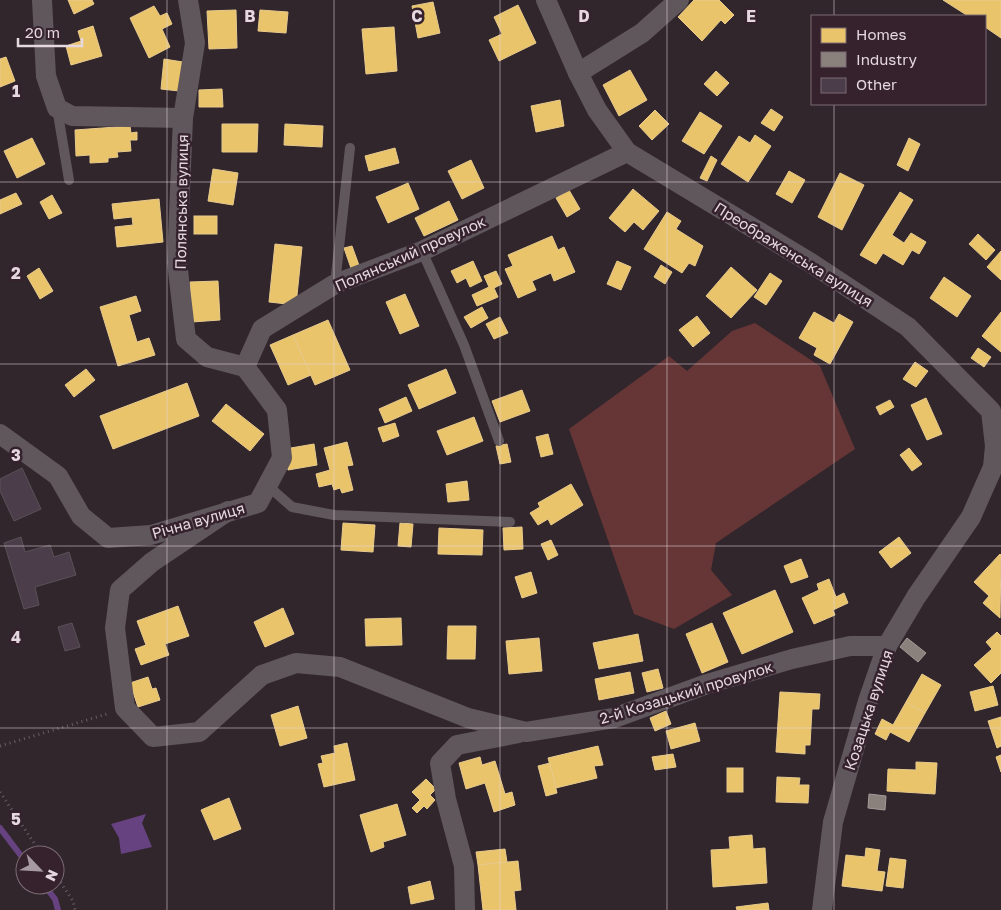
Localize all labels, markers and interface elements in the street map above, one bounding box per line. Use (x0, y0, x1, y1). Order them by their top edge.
text: B (244, 6, 256, 26)
text: C (411, 6, 423, 26)
text: D (578, 6, 590, 26)
text: E (746, 6, 756, 26)
scale bar (18, 15, 81, 47)
legend (811, 15, 986, 105)
text: 20 m (25, 23, 60, 41)
text: Homes (856, 25, 906, 43)
text: Industry (856, 50, 917, 68)
text: Other (856, 75, 897, 93)
text: 1 (12, 81, 20, 101)
street label: Полянська вулиця (171, 134, 191, 270)
street label: Преображенська вулиця (712, 198, 876, 310)
street label: Полянський провулок (332, 211, 489, 294)
text: 2 (11, 263, 21, 283)
text: 3 (11, 445, 21, 465)
street label: Річна вулиця (149, 498, 247, 542)
text: 4 (11, 627, 21, 647)
street label: Козацька вулиця (840, 647, 896, 773)
street label: 2-й Козацький провулок (597, 657, 775, 727)
text: 5 (11, 809, 21, 829)
north arrow (15, 845, 65, 895)
text: N (42, 867, 62, 884)

